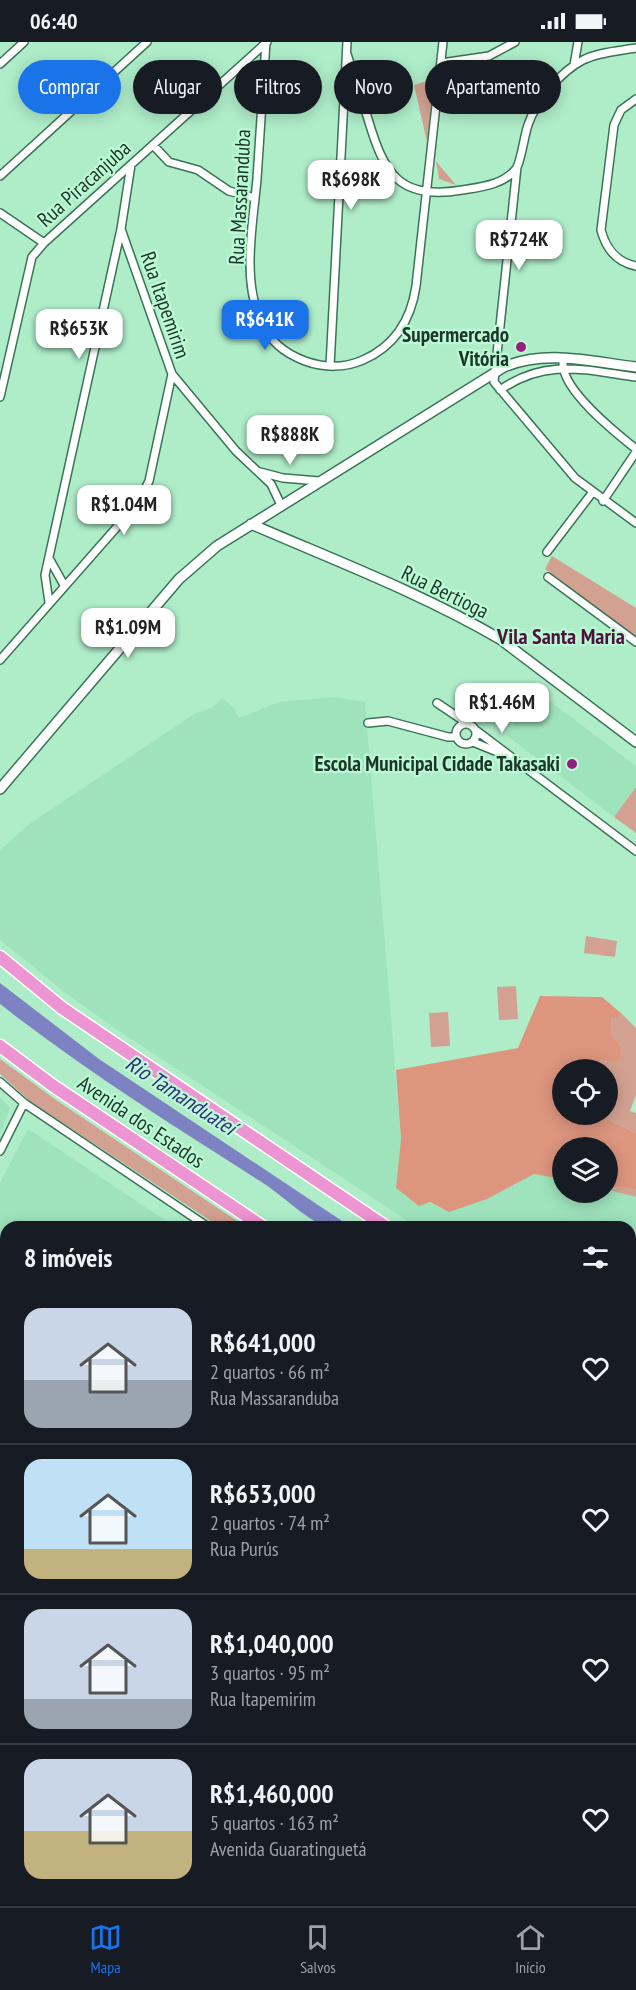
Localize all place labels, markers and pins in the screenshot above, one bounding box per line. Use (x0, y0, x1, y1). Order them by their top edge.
pin: R$698K (302, 160, 400, 211)
pin: R$724K (470, 220, 568, 271)
pin: R$641K (216, 300, 314, 351)
pin: R$653K (30, 309, 128, 360)
place label: Supermercado Vitória (402, 321, 509, 372)
marker: Supermercado Vitória (514, 340, 528, 354)
pin: R$888K (241, 415, 339, 466)
pin: R$1.04M (69, 485, 179, 536)
pin: R$1.09M (73, 608, 183, 659)
pin: R$1.46M (447, 683, 557, 734)
place label: Escola Municipal Cidade Takasaki (314, 750, 560, 777)
marker: Escola Municipal Cidade Takasaki (565, 757, 579, 771)

